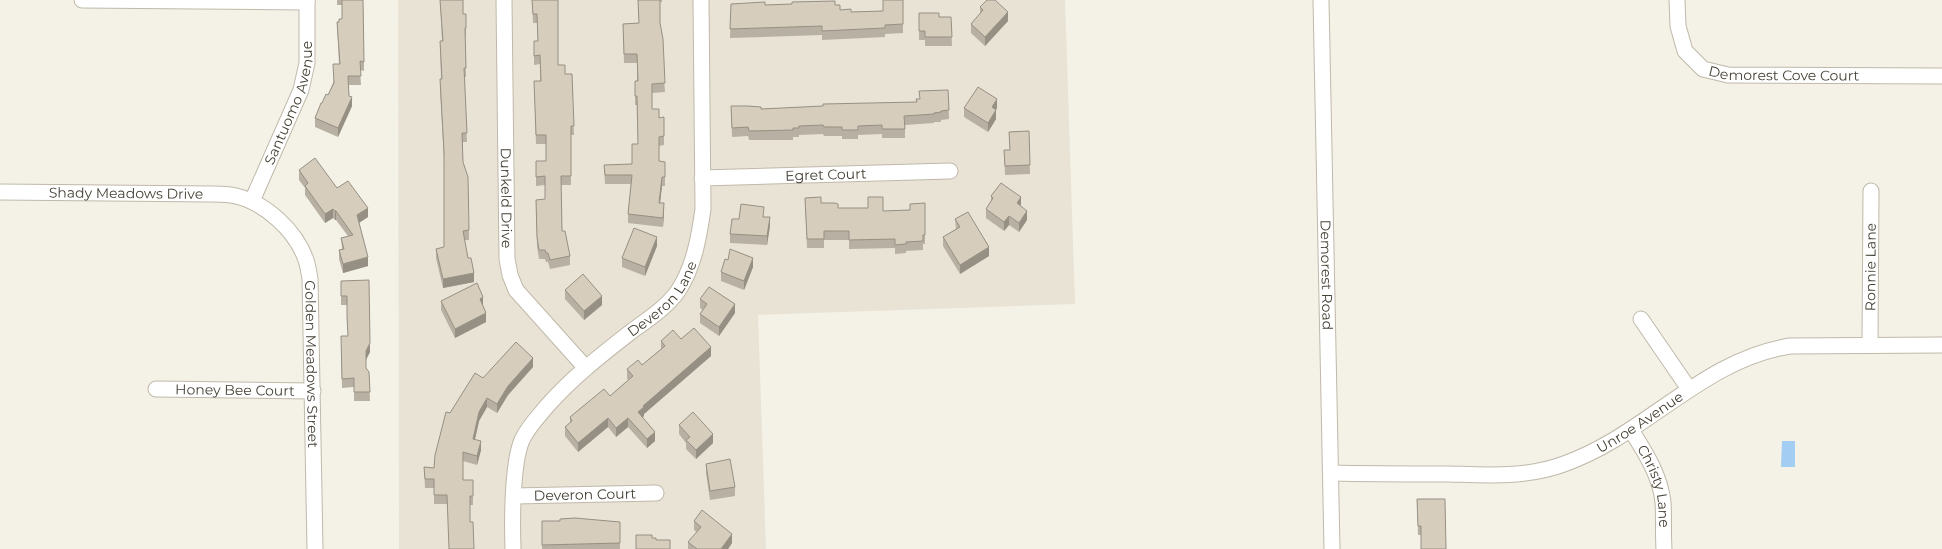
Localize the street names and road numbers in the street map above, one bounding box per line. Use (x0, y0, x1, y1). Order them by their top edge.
street label: Santuomo Avenue (260, 41, 317, 167)
street label: Demorest Cove Court (1707, 62, 1860, 85)
street label: Dunkeld Drive (497, 148, 516, 248)
street label: Egret Court (785, 164, 867, 185)
street label: Shady Meadows Drive (49, 183, 203, 203)
street label: Demorest Road (1316, 220, 1337, 330)
street label: Ronnie Lane (1861, 223, 1880, 311)
street label: Deveron Lane (624, 258, 701, 340)
street label: Golden Meadows Street (301, 280, 322, 448)
street label: Honey Bee Court (175, 380, 295, 400)
street label: Unroe Avenue (1593, 387, 1686, 457)
street label: Christy Lane (1633, 441, 1673, 528)
street label: Deveron Court (534, 484, 637, 505)

